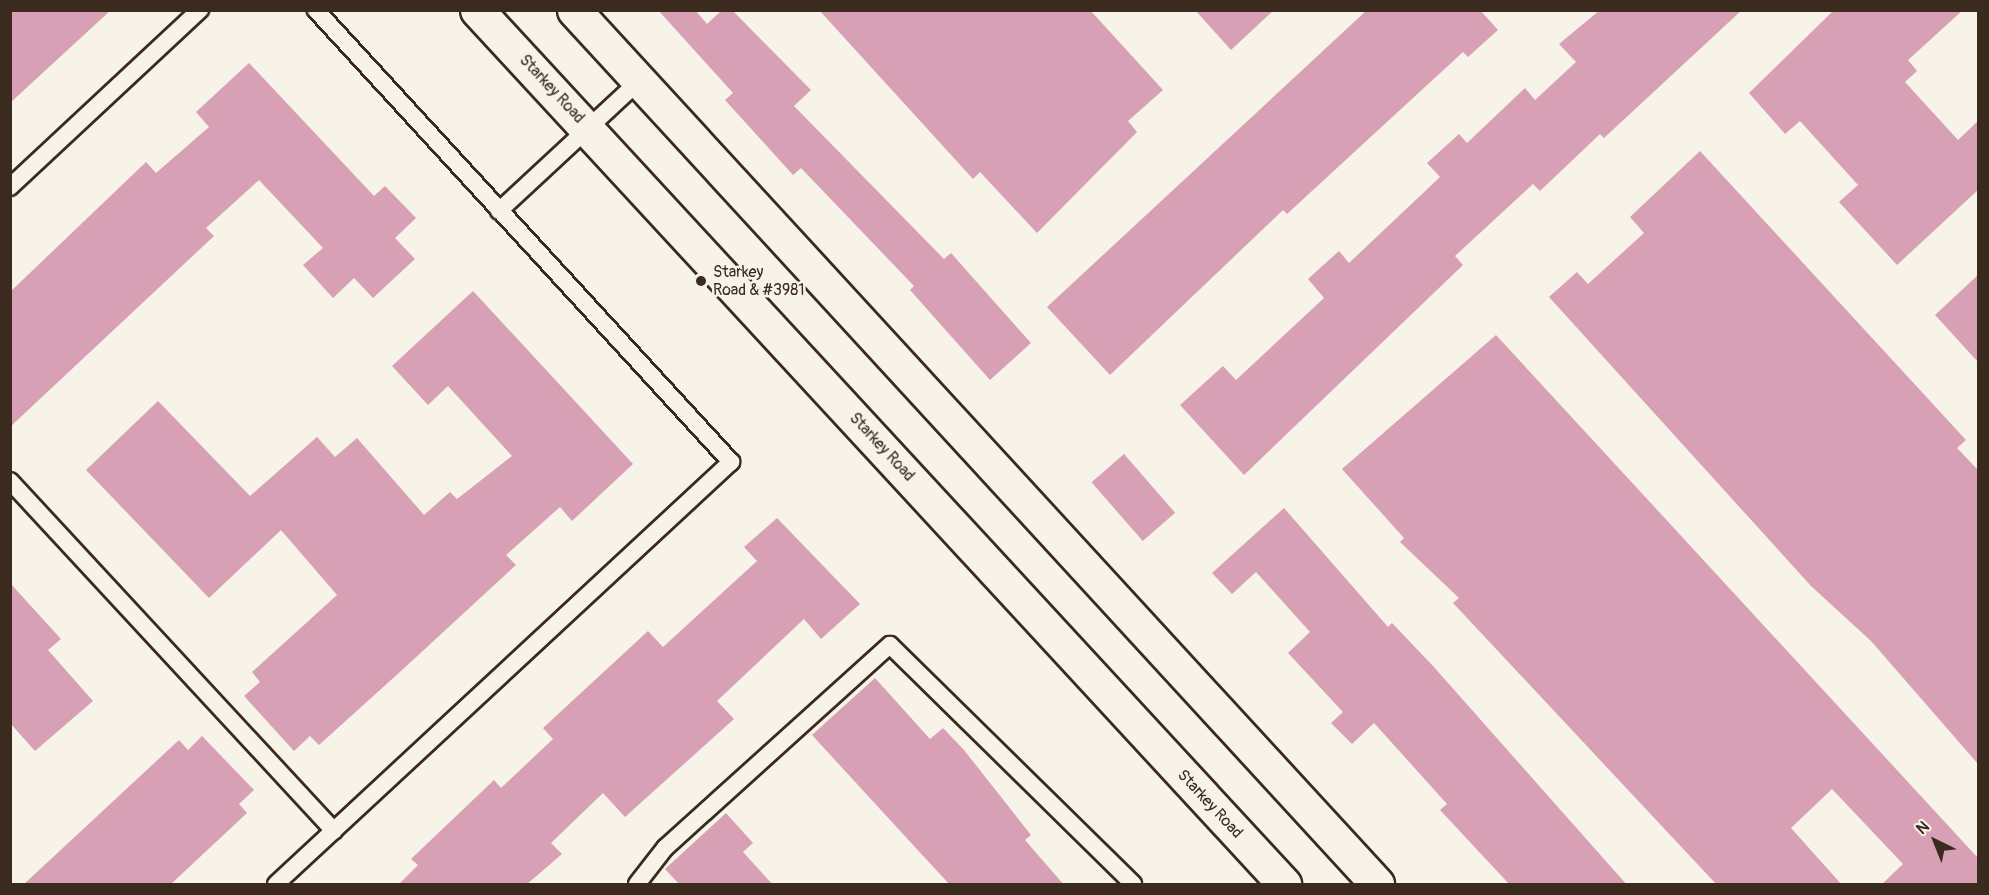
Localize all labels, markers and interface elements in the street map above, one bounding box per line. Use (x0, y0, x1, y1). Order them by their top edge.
street label: Starkey Road (515, 51, 589, 127)
place label: Starkey Road & #3981 (713, 262, 805, 300)
marker: Starkey Road & #3981 (694, 274, 708, 288)
street label: Starkey Road (845, 409, 919, 485)
street label: Starkey Road (1173, 766, 1247, 842)
north arrow (1905, 811, 1965, 871)
text: N (1912, 817, 1933, 839)

